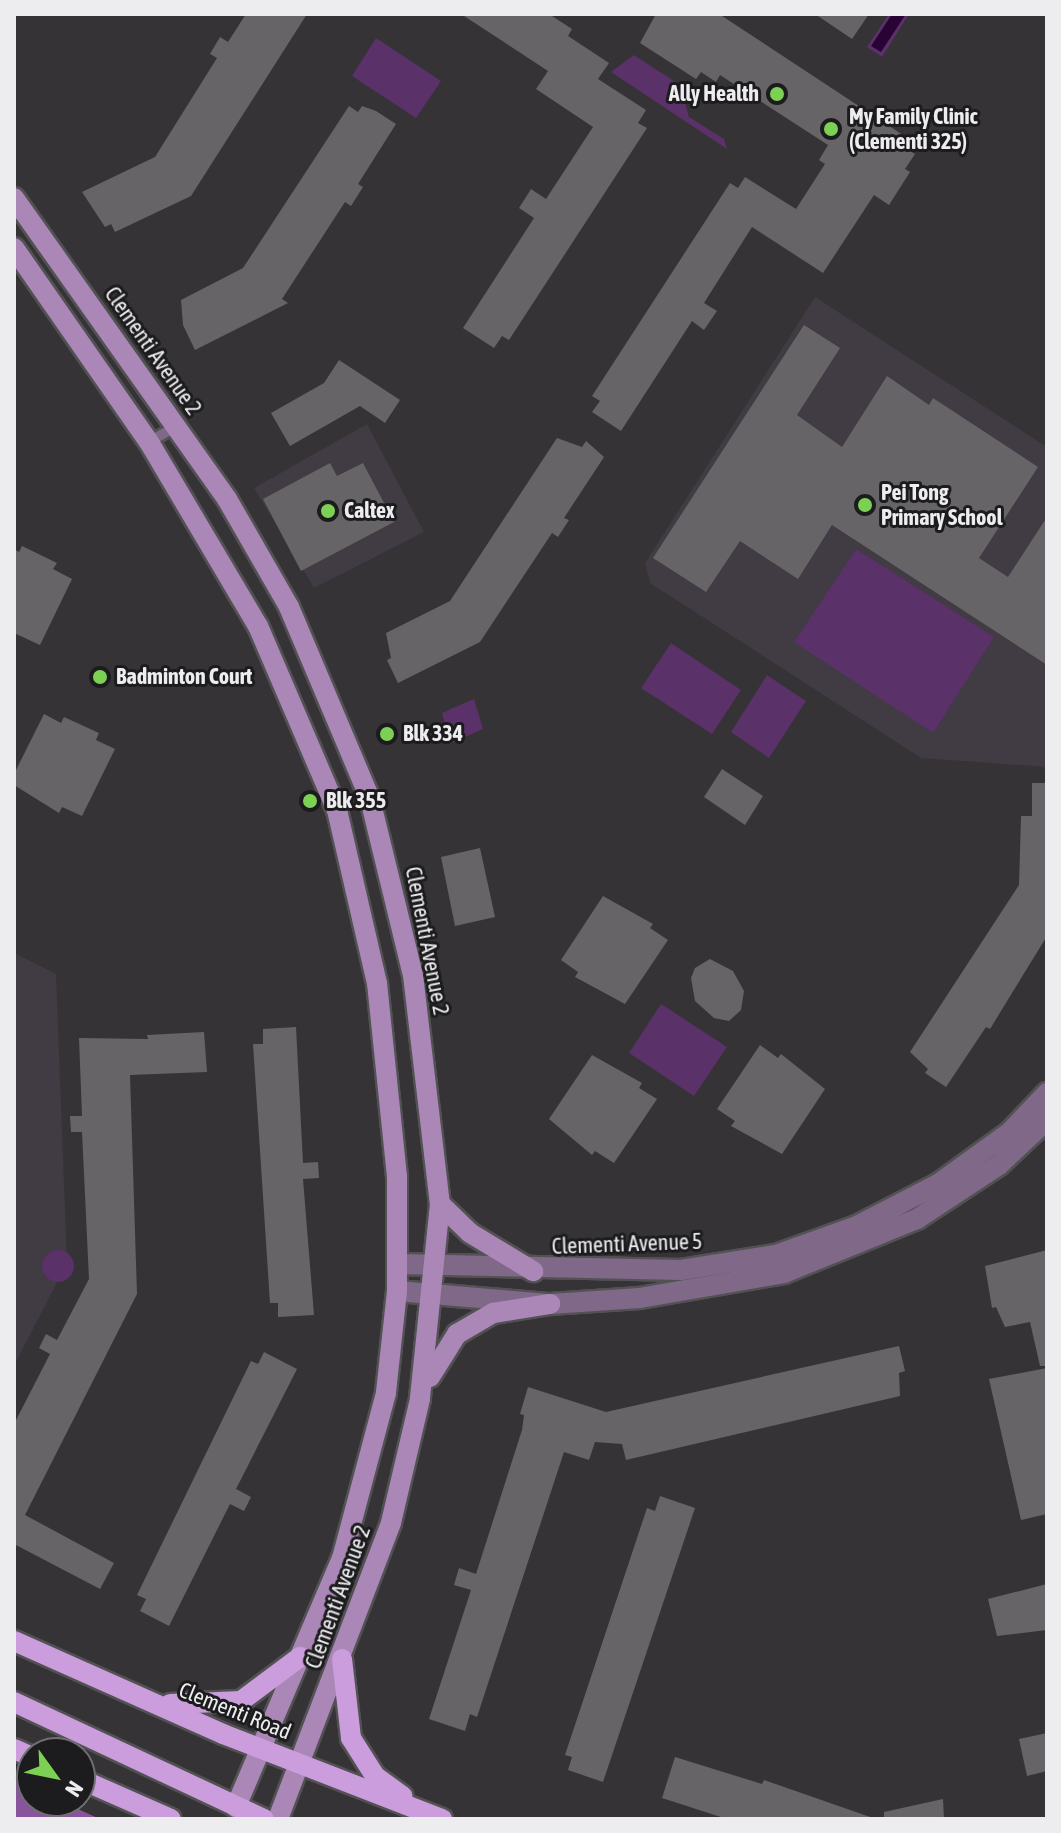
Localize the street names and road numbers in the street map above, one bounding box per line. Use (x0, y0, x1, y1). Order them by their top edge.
street label: Clementi Avenue 2 (99, 282, 207, 420)
street label: Clementi Avenue 2 (400, 865, 454, 1017)
street label: Clementi Avenue 5 (551, 1228, 703, 1260)
street label: Clementi Avenue 2 (300, 1522, 376, 1672)
street label: Clementi Road (175, 1677, 295, 1745)

